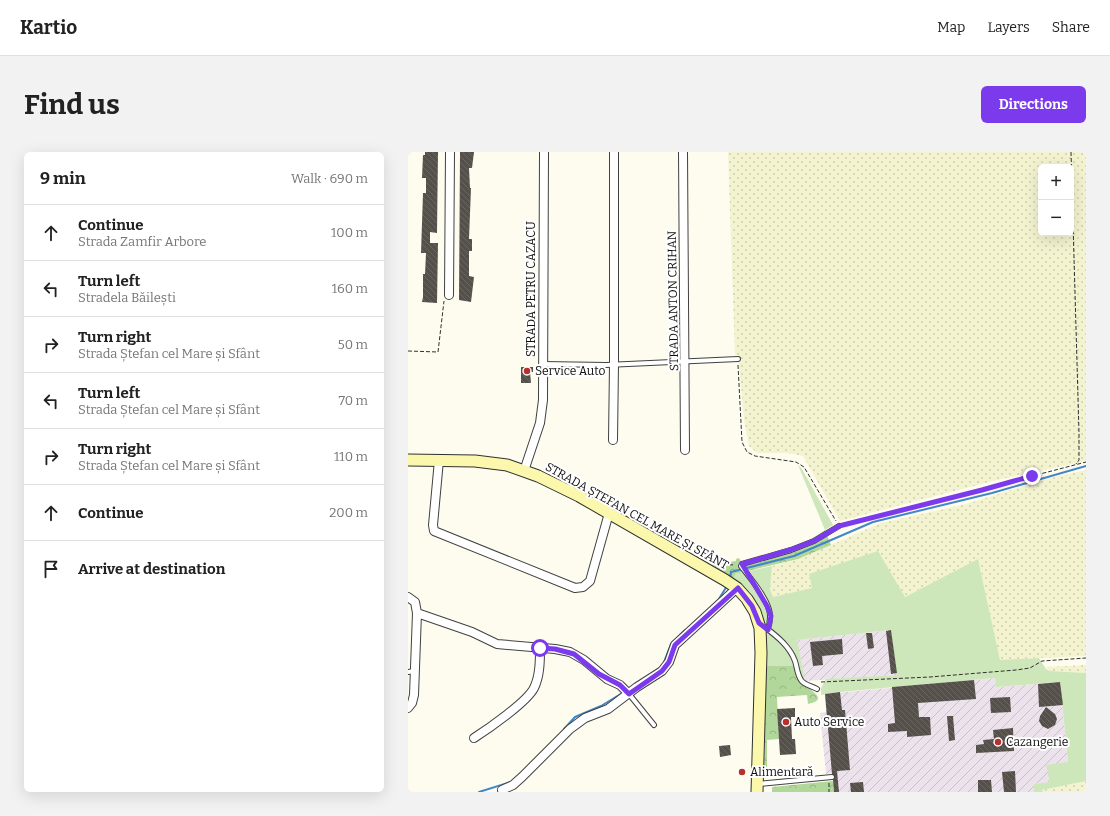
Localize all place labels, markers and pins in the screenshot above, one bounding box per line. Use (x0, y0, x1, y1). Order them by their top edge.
place label: Service Auto (535, 364, 605, 378)
marker: Service Auto (522, 366, 532, 376)
place label: Auto Service (794, 715, 864, 729)
marker: Auto Service (781, 717, 791, 727)
place label: Cazangerie (1006, 735, 1068, 749)
marker: Cazangerie (993, 737, 1003, 747)
place label: Alimentară (750, 765, 814, 779)
marker: Alimentară (737, 767, 747, 777)

